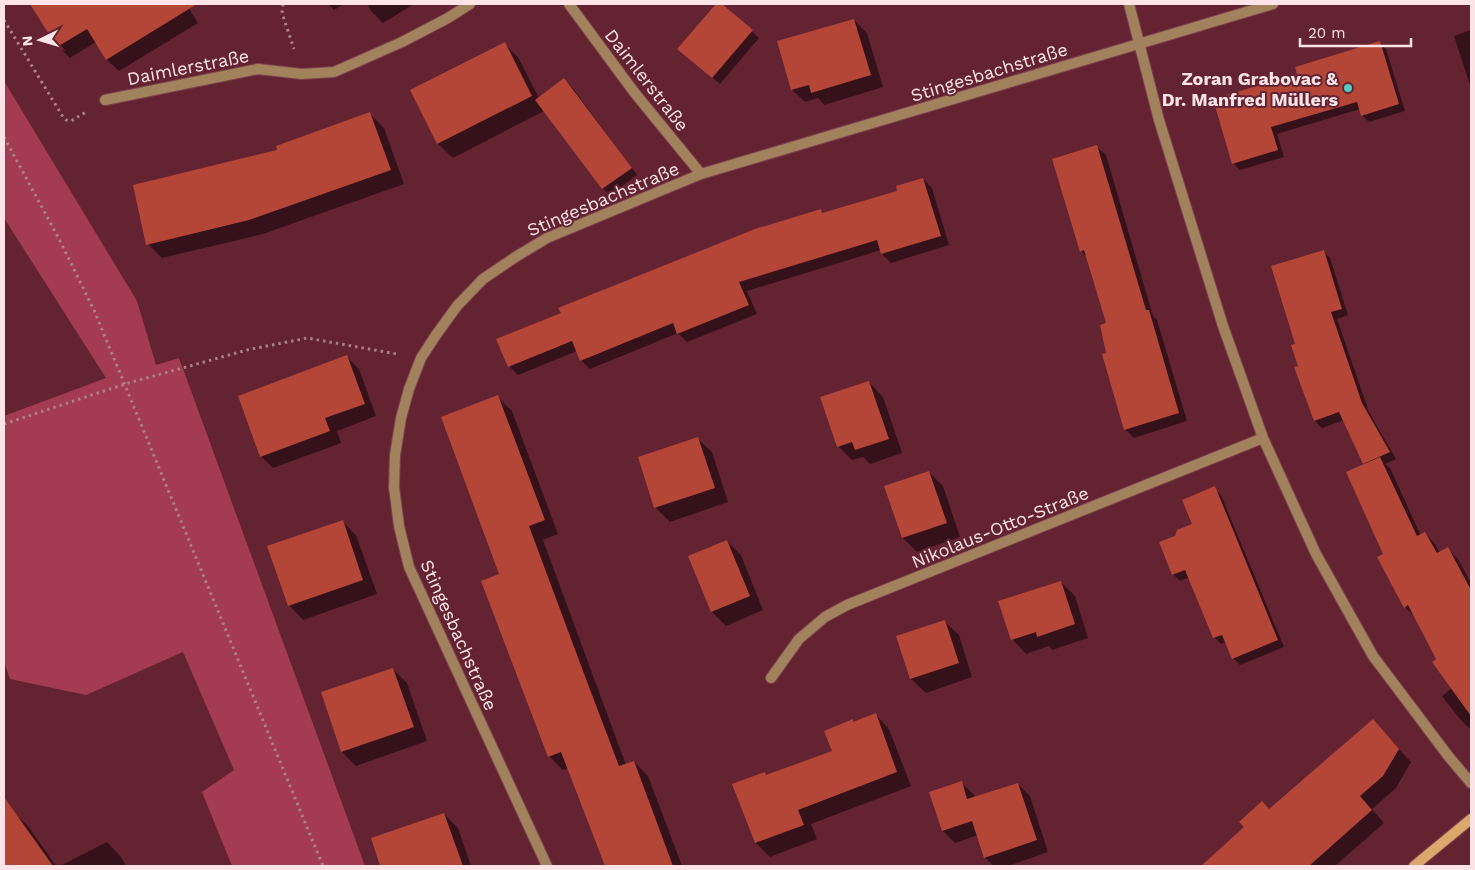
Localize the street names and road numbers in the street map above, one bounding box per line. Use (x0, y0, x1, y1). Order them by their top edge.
street label: Daimlerstraße (601, 25, 693, 135)
street label: Stingesbachstraße (908, 38, 1070, 106)
street label: Daimlerstraße (125, 45, 251, 89)
street label: Stingesbachstraße (524, 157, 682, 241)
street label: Nikolaus-Otto-Straße (908, 482, 1092, 572)
street label: Stingesbachstraße (416, 556, 502, 714)

